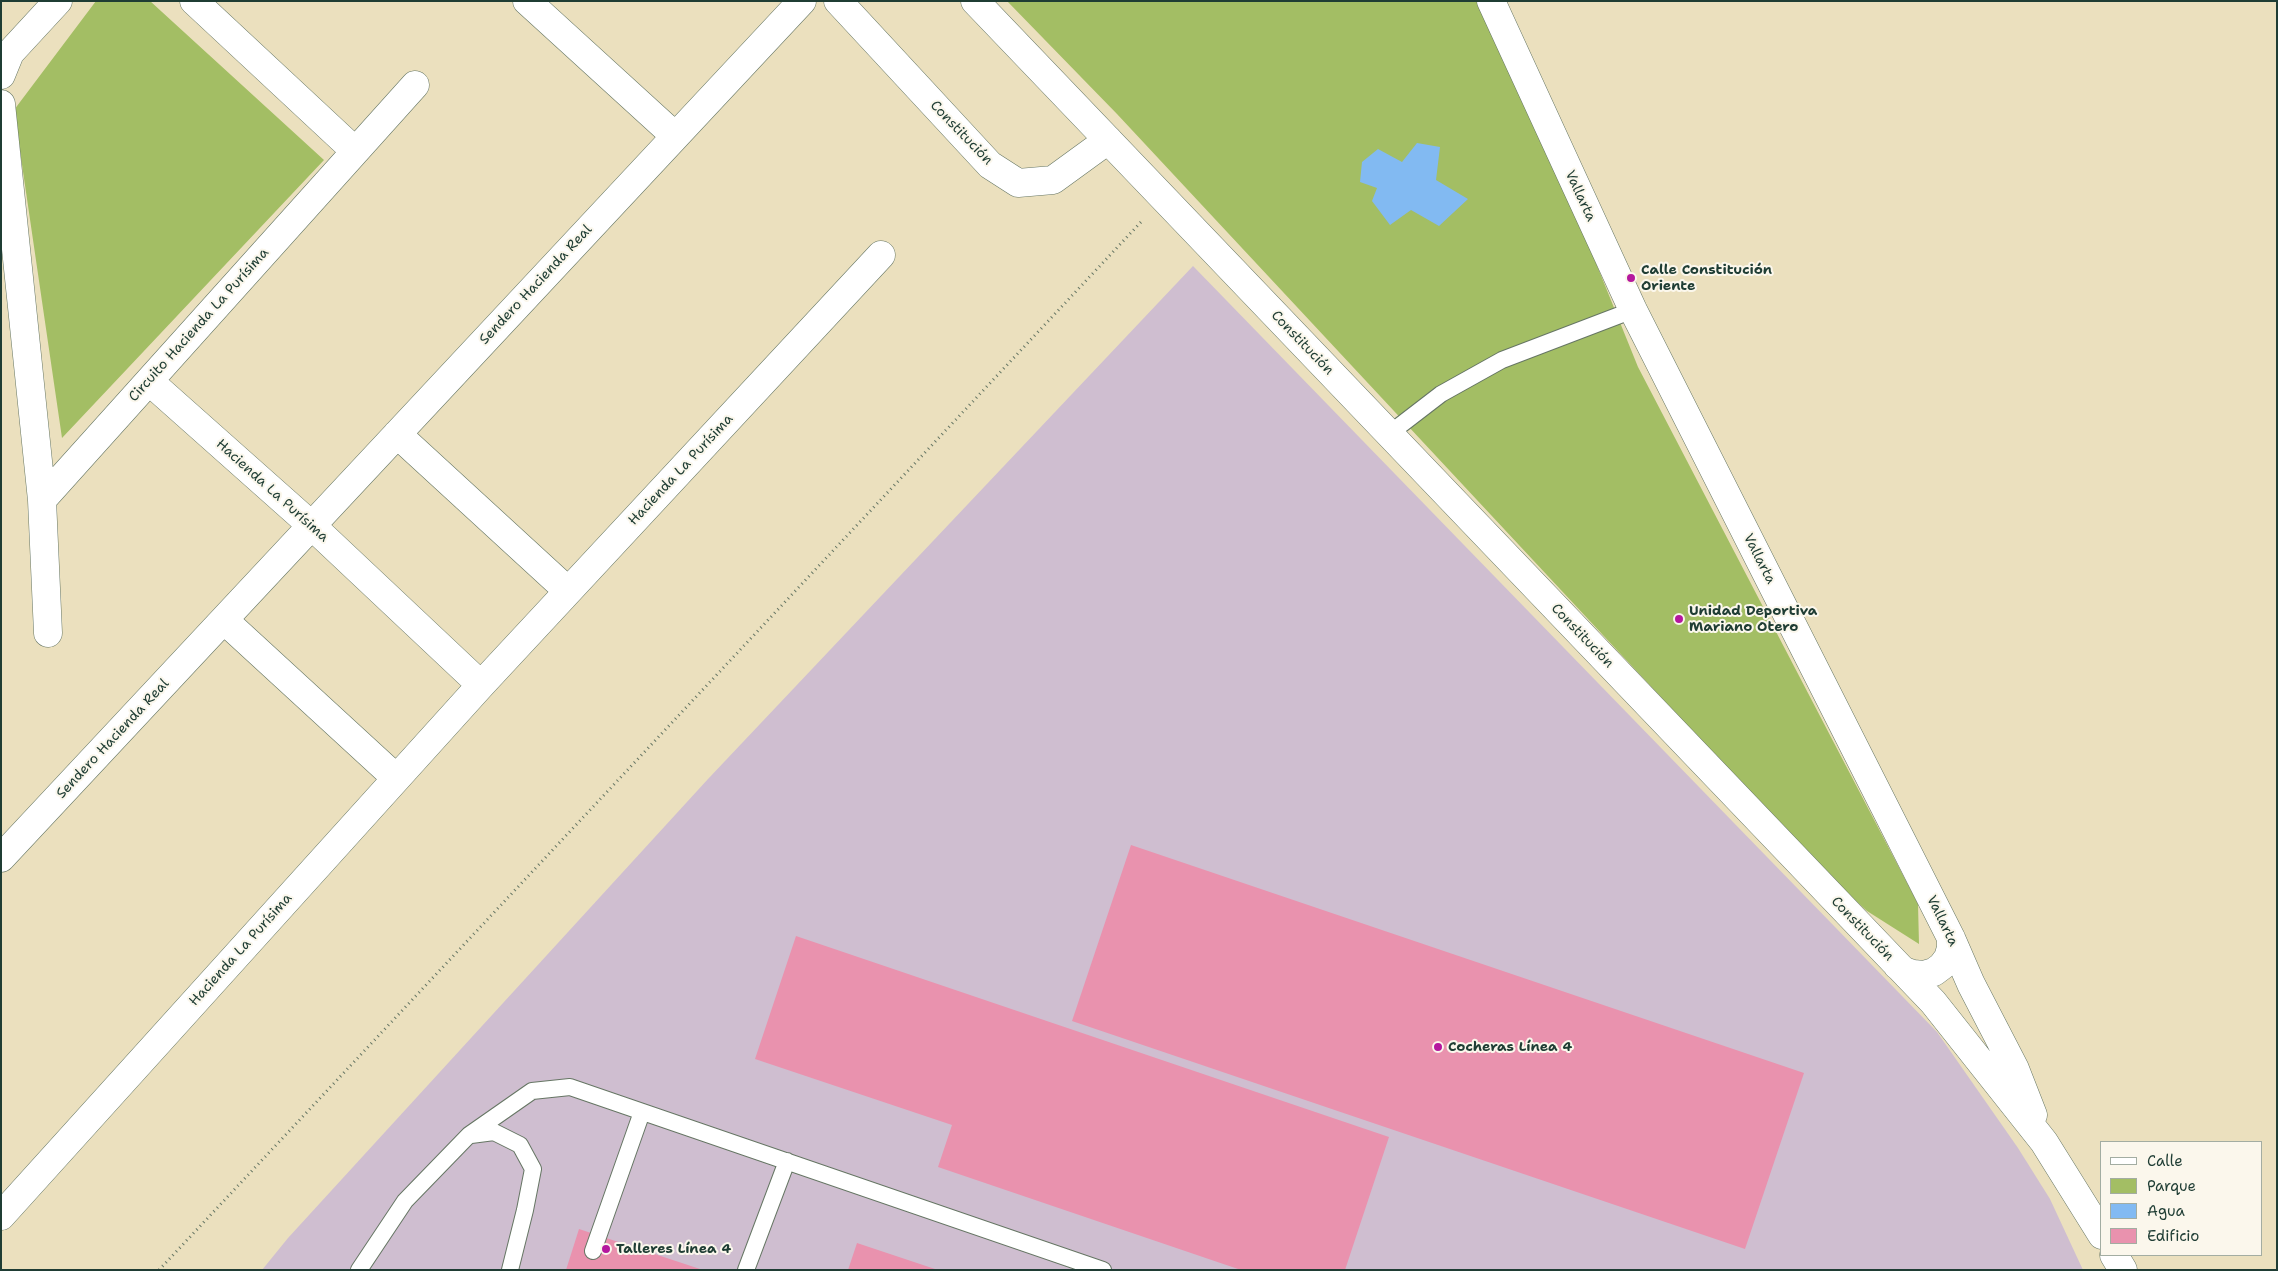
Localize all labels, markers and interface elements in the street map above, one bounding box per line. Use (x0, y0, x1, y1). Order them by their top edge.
street label: Constitución (926, 97, 996, 169)
street label: Vallarta (1561, 168, 1599, 224)
street label: Sendero Hacienda Real (476, 222, 596, 348)
street label: Circuito Hacienda La Purísima (126, 245, 272, 405)
place label: Calle Constitución Oriente (1641, 262, 1772, 294)
marker: Calle Constitución Oriente (1625, 272, 1637, 284)
street label: Constitución (1267, 307, 1337, 379)
street label: Hacienda La Purísima (625, 411, 737, 529)
street label: Hacienda La Purísima (212, 436, 332, 546)
street label: Vallarta (1739, 531, 1779, 587)
street label: Constitución (1547, 600, 1617, 672)
place label: Unidad Deportiva Mariano Otero (1689, 603, 1817, 636)
marker: Unidad Deportiva Mariano Otero (1673, 613, 1685, 625)
street label: Sendero Hacienda Real (53, 676, 173, 802)
street label: Hacienda La Purísima (186, 890, 296, 1010)
street label: Constitución (1827, 893, 1897, 965)
street label: Vallarta (1923, 893, 1961, 949)
place label: Cocheras Línea 4 (1448, 1039, 1572, 1055)
marker: Cocheras Línea 4 (1432, 1041, 1444, 1053)
legend (2100, 1141, 2263, 1256)
text: Calle (2147, 1151, 2183, 1171)
text: Parque (2147, 1176, 2196, 1196)
text: Agua (2147, 1201, 2185, 1221)
text: Edificio (2147, 1226, 2199, 1246)
place label: Talleres Línea 4 (616, 1241, 731, 1257)
marker: Talleres Línea 4 (600, 1243, 612, 1255)

